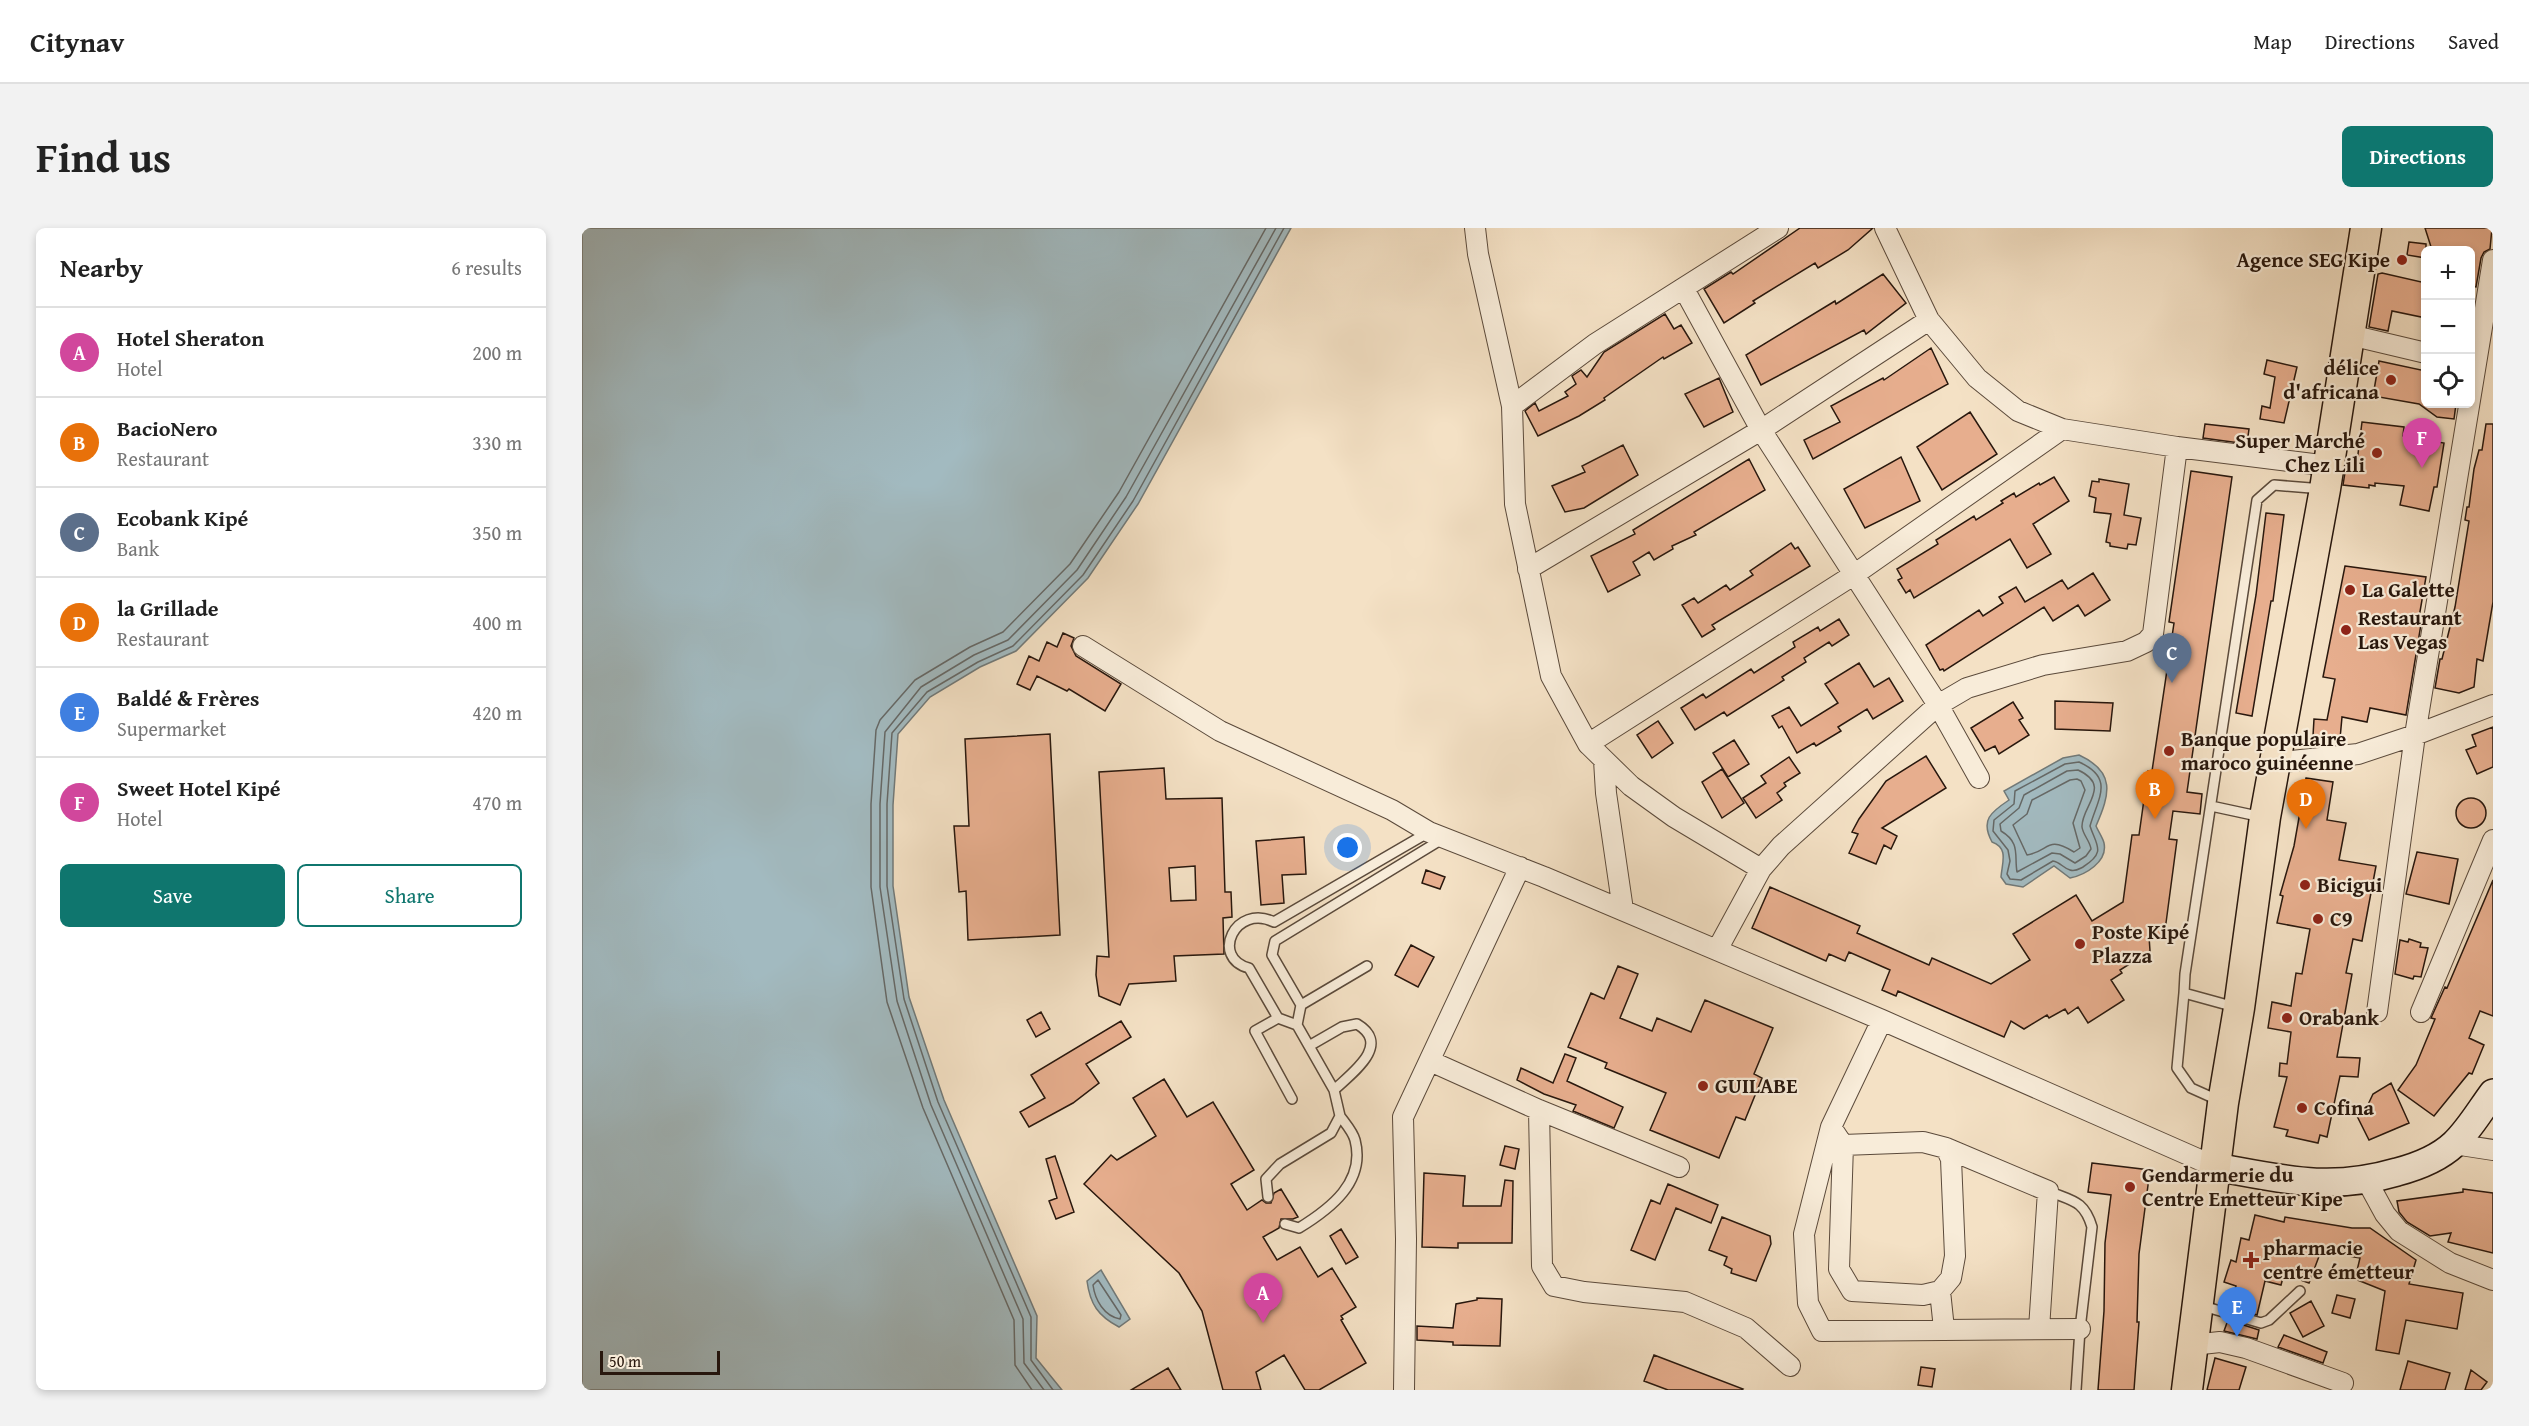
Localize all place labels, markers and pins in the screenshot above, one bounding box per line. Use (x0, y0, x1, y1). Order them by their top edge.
place label: Agence SEG Kipe (2236, 244, 2390, 275)
marker: Agence SEG Kipe (2395, 253, 2409, 267)
place label: délice d'africana (2283, 352, 2379, 407)
marker: délice d'africana (2384, 373, 2398, 387)
pin: F (2402, 418, 2442, 468)
place label: Super Marché Chez Lili (2235, 425, 2365, 480)
marker: Super Marché Chez Lili (2370, 446, 2384, 460)
place label: La Galette (2362, 574, 2455, 605)
marker: La Galette (2343, 583, 2357, 597)
place label: Restaurant Las Vegas (2358, 602, 2462, 657)
marker: Restaurant Las Vegas (2339, 623, 2353, 637)
pin: C (2152, 634, 2192, 683)
place label: Banque populaire maroco guinéenne (2181, 723, 2354, 778)
marker: Banque populaire maroco guinéenne (2162, 744, 2176, 758)
pin: B (2136, 770, 2174, 819)
pin: D (2286, 780, 2326, 829)
place label: Bicigui (2317, 869, 2383, 900)
marker: Bicigui (2298, 878, 2312, 892)
place label: C9 (2330, 903, 2353, 934)
marker: C9 (2311, 912, 2325, 926)
place label: Poste Kipé Plazza (2092, 916, 2189, 971)
marker: Poste Kipé Plazza (2073, 937, 2087, 951)
place label: Orabank (2299, 1002, 2380, 1033)
marker: Orabank (2280, 1011, 2294, 1025)
place label: GUILABE (1715, 1070, 1798, 1101)
marker: GUILABE (1696, 1079, 1710, 1093)
place label: Cofina (2314, 1092, 2374, 1123)
marker: Cofina (2295, 1101, 2309, 1115)
place label: Gendarmerie du Centre Emetteur Kipe (2142, 1159, 2343, 1214)
marker: Gendarmerie du Centre Emetteur Kipe (2123, 1180, 2137, 1194)
place label: pharmacie centre émetteur (2263, 1232, 2415, 1287)
marker: pharmacie centre émetteur (2244, 1253, 2258, 1267)
pin: A (1244, 1274, 1282, 1323)
pin: E (2218, 1288, 2256, 1337)

